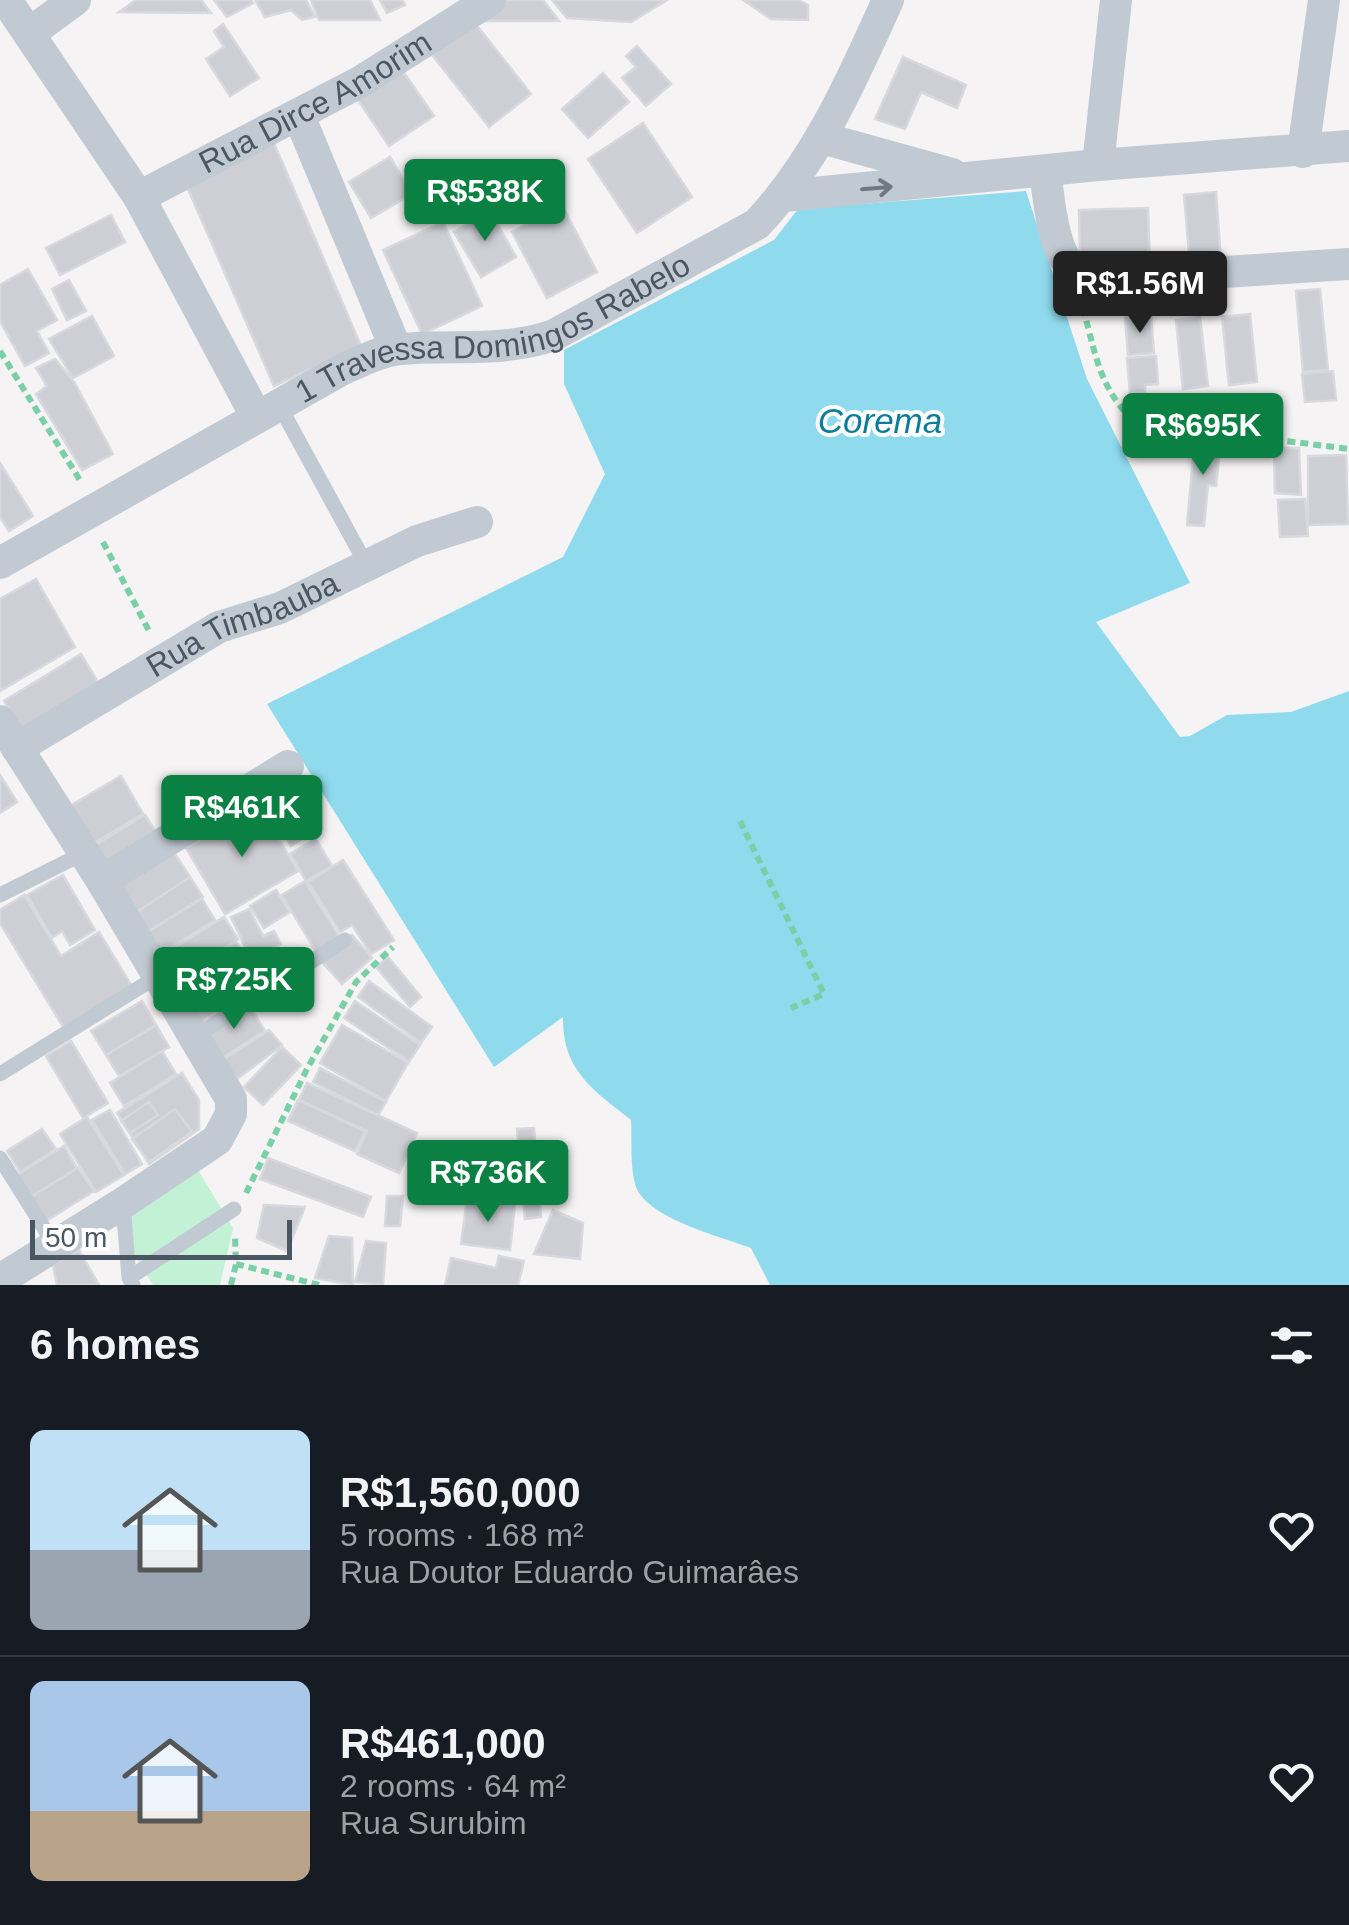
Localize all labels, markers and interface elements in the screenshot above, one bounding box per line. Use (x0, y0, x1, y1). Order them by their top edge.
street label: Rua Dirce Amorim (193, 24, 438, 181)
pin: R$538K (404, 159, 566, 244)
text: R$538K (426, 173, 544, 209)
one-way arrow (861, 178, 893, 197)
street label: 1 Travessa Domingos Rabelo (289, 246, 696, 410)
pin: R$1.56M (1048, 251, 1232, 336)
text: R$1.56M (1075, 265, 1205, 301)
pin: R$695K (1122, 393, 1284, 478)
water label: Corema (818, 401, 942, 440)
text: R$695K (1144, 407, 1262, 443)
street label: Rua Timbauba (140, 564, 344, 684)
pin: R$461K (161, 775, 323, 860)
text: R$461K (183, 789, 301, 825)
pin: R$725K (153, 947, 315, 1032)
text: R$725K (175, 961, 293, 997)
pin: R$736K (407, 1140, 569, 1225)
text: R$736K (429, 1154, 547, 1190)
scale bar (30, 1215, 292, 1260)
text: 50 m (45, 1222, 107, 1253)
icon: filters (1264, 1318, 1319, 1373)
text: 6 homes (30, 1321, 200, 1368)
text: R$1,560,000 (340, 1469, 581, 1516)
icon: home (110, 1470, 230, 1590)
icon: heart (1264, 1503, 1319, 1558)
text: 5 rooms · 168 m² (340, 1517, 584, 1553)
text: Rua Doutor Eduardo Guimarâes (340, 1554, 799, 1590)
text: R$461,000 (340, 1720, 546, 1767)
icon: home (110, 1721, 230, 1841)
icon: heart (1264, 1754, 1319, 1809)
text: 2 rooms · 64 m² (340, 1768, 566, 1804)
text: Rua Surubim (340, 1805, 527, 1841)

